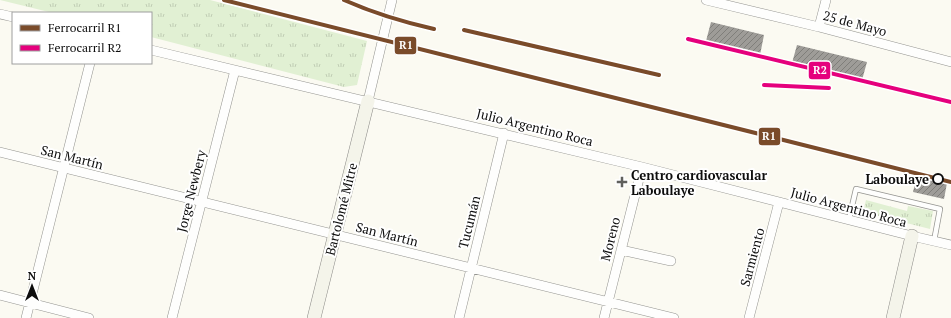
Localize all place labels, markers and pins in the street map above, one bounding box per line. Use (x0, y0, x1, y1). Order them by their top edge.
place label: Centro cardiovascular Laboulaye (631, 166, 767, 199)
place label: Laboulaye (866, 170, 929, 188)
marker: Laboulaye (932, 173, 944, 185)
marker: Centro cardiovascular Laboulaye (616, 176, 628, 188)

